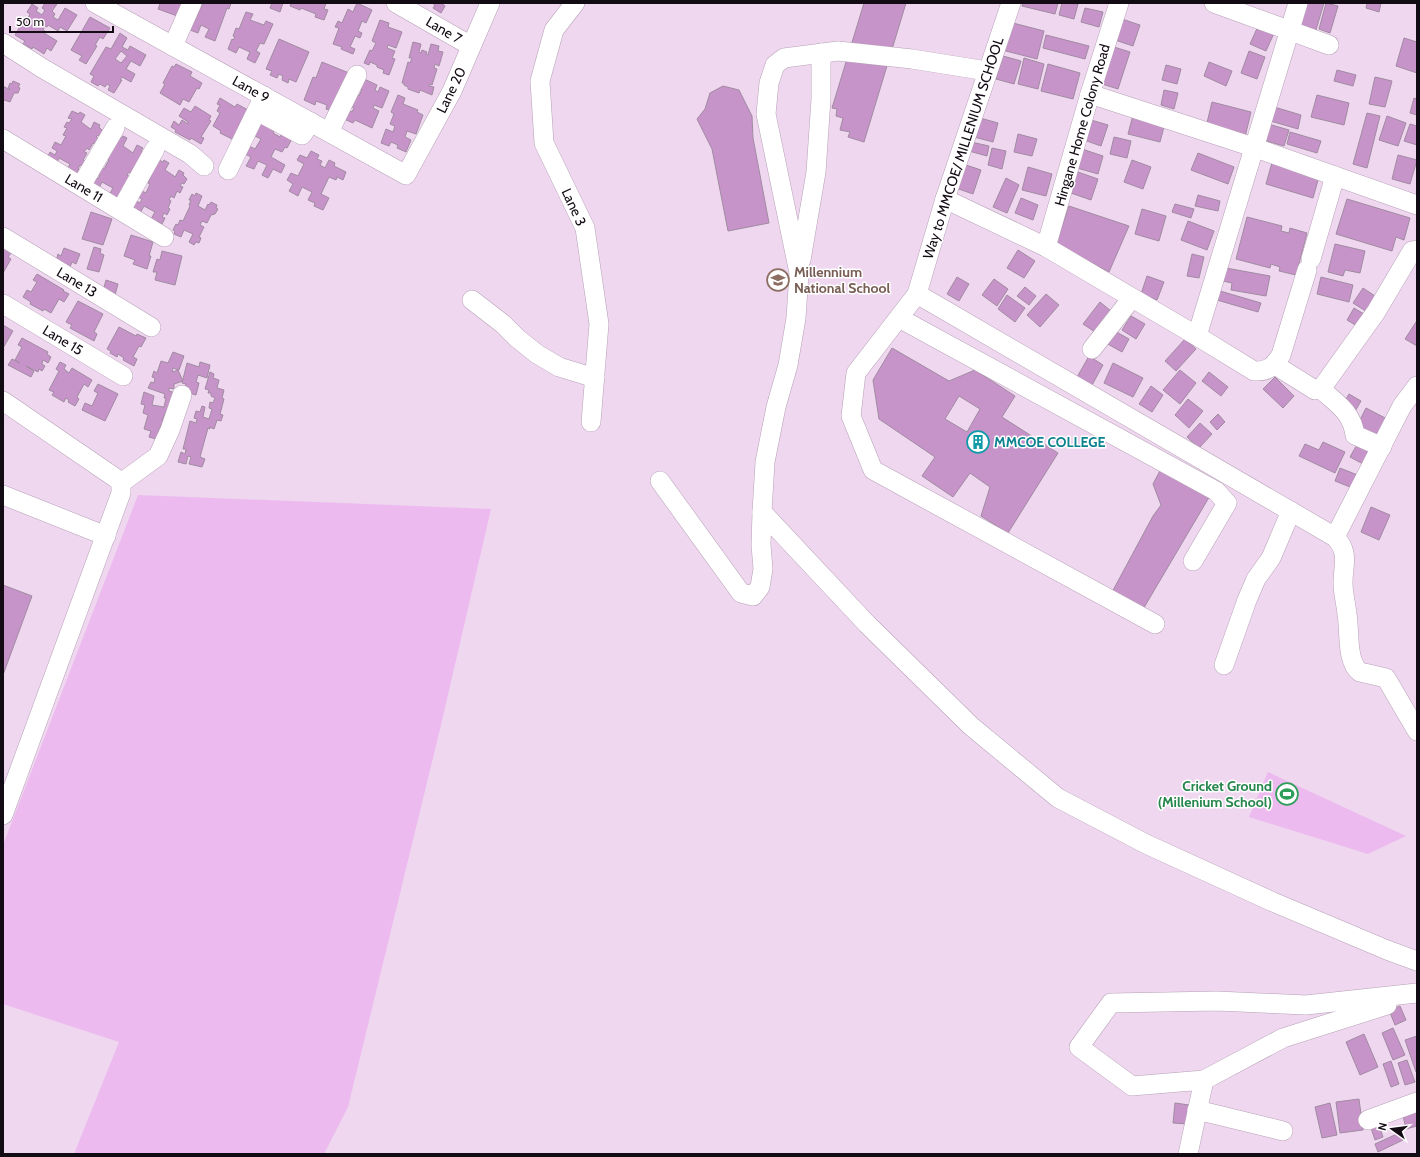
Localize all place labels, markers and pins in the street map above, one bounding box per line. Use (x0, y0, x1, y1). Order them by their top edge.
place label: Millennium National School (794, 263, 890, 297)
school or university icon: Millennium National School (765, 267, 791, 293)
building icon: MMCOE COLLEGE (965, 429, 991, 455)
place label: MMCOE COLLEGE (994, 433, 1106, 451)
place label: Cricket Ground (Millenium School) (1158, 777, 1272, 811)
sports icon: Cricket Ground (Millenium School) (1274, 781, 1300, 807)

